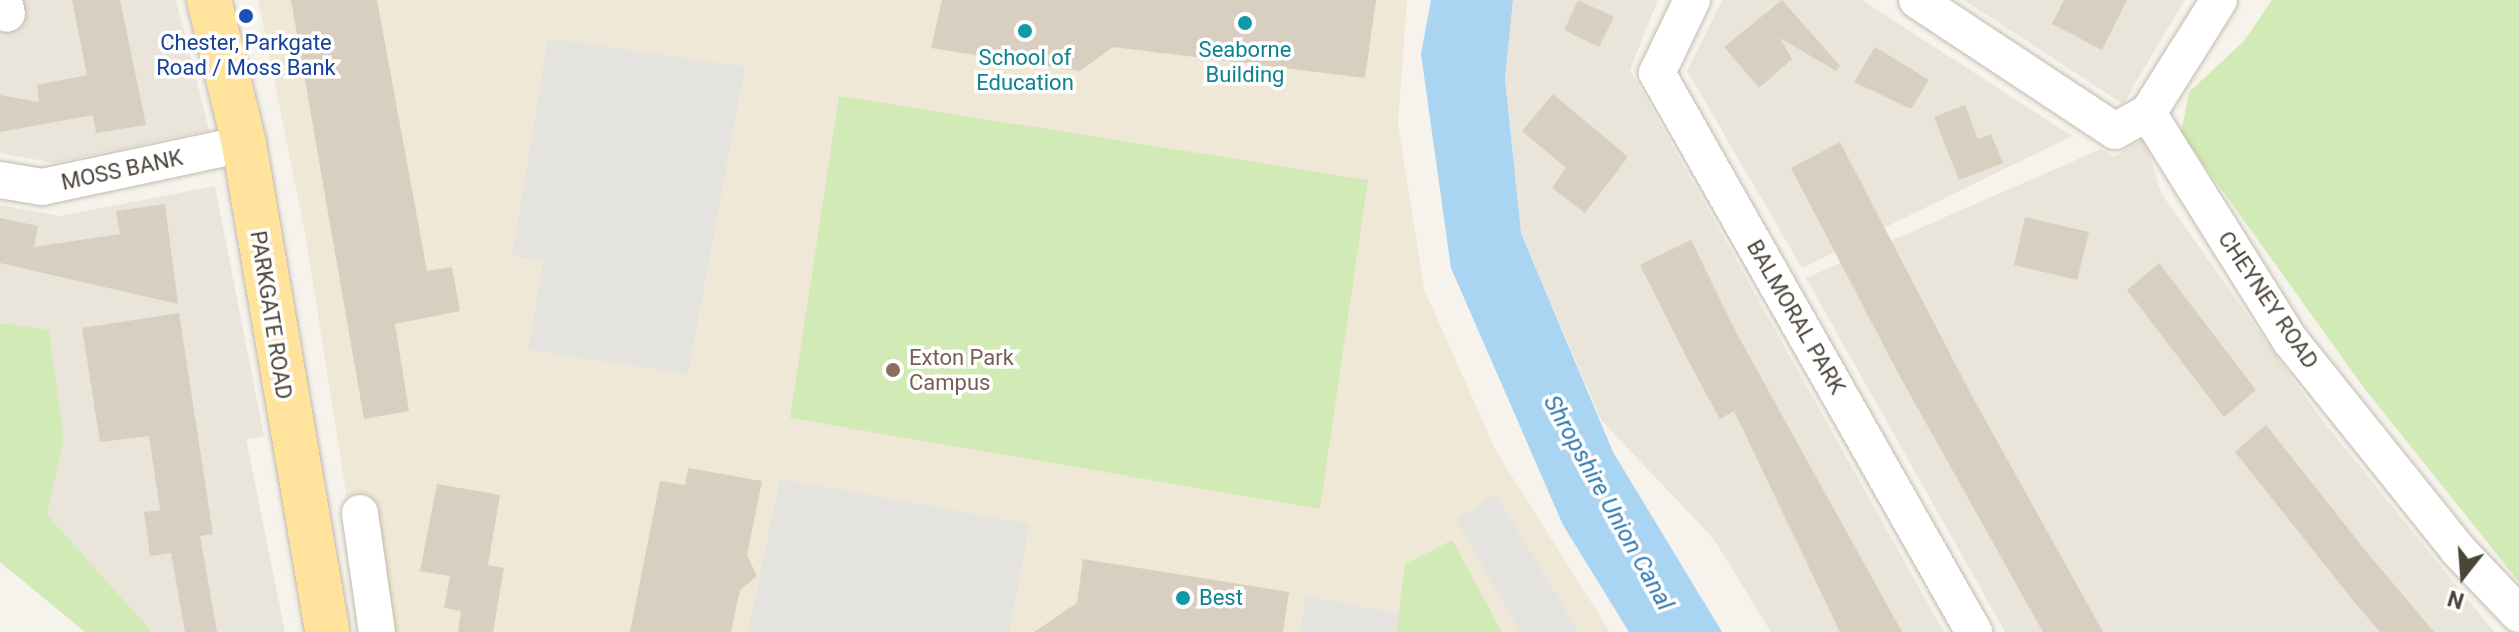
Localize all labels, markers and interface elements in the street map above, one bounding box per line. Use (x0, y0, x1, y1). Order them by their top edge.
marker: Chester, Parkgate Road / Moss Bank (237, 7, 255, 25)
marker: Seaborne Building (1236, 14, 1254, 32)
marker: School of Education (1016, 22, 1034, 40)
place label: Chester, Parkgate Road / Moss Bank (156, 29, 336, 80)
place label: Seaborne Building (1199, 36, 1291, 88)
place label: School of Education (976, 44, 1074, 96)
street label: MOSS BANK (59, 144, 185, 196)
street label: CHEYNEY ROAD (2212, 226, 2324, 374)
street label: PARKGATE ROAD (245, 229, 297, 401)
street label: BALMORAL PARK (1741, 235, 1851, 399)
place label: Exton Park Campus (909, 344, 1014, 396)
marker: Exton Park Campus (884, 361, 902, 379)
water label: Shropshire Union Canal (1537, 390, 1679, 616)
north arrow (2423, 536, 2503, 616)
place label: Best (1199, 585, 1243, 611)
text: N (2445, 585, 2467, 614)
marker: Best (1174, 589, 1192, 607)

